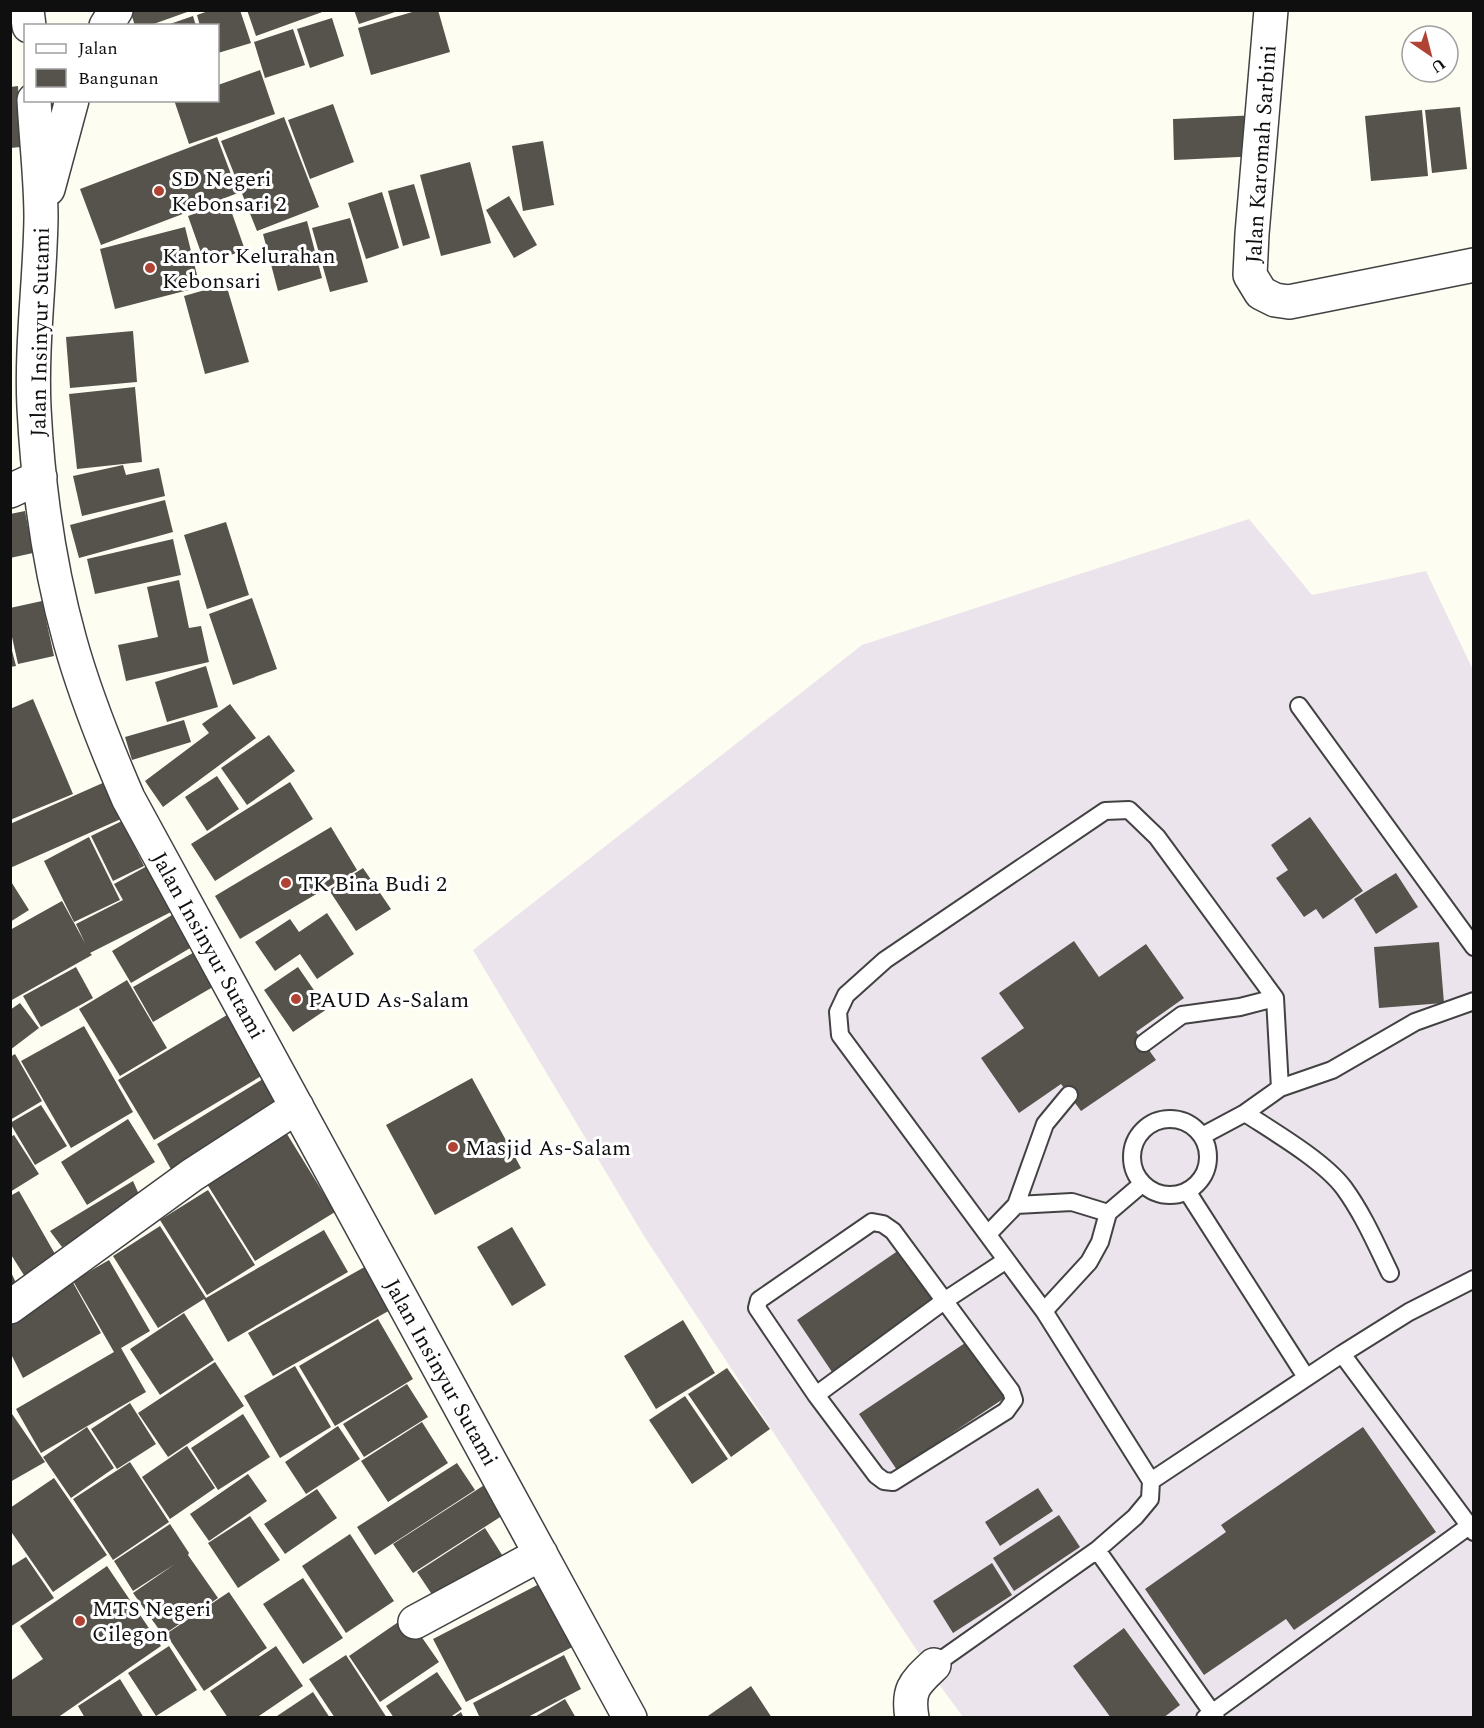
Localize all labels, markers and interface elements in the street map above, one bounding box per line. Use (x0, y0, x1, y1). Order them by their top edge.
legend (24, 24, 219, 102)
north arrow (1400, 24, 1460, 84)
text: Jalan (78, 35, 118, 62)
street label: Jalan Karomah Sarbini (1237, 44, 1286, 264)
text: U (1426, 52, 1450, 79)
text: Bangunan (78, 65, 159, 92)
place label: SD Negeri Kebonsari 2 (171, 163, 287, 221)
marker: SD Negeri Kebonsari 2 (152, 184, 166, 198)
street label: Jalan Insinyur Sutami (22, 227, 59, 437)
place label: Kantor Kelurahan Kebonsari (162, 240, 336, 298)
marker: Kantor Kelurahan Kebonsari (143, 261, 157, 275)
street label: Jalan Insinyur Sutami (142, 846, 273, 1046)
place label: TK Bina Budi 2 (298, 868, 447, 901)
marker: TK Bina Budi 2 (279, 876, 293, 890)
place label: PAUD As-Salam (308, 984, 469, 1017)
marker: PAUD As-Salam (289, 992, 303, 1006)
place label: Masjid As-Salam (465, 1132, 631, 1165)
marker: Masjid As-Salam (446, 1140, 460, 1154)
street label: Jalan Insinyur Sutami (375, 1273, 506, 1473)
place label: MTS Negeri Cilegon (92, 1593, 211, 1651)
marker: MTS Negeri Cilegon (73, 1614, 87, 1628)

